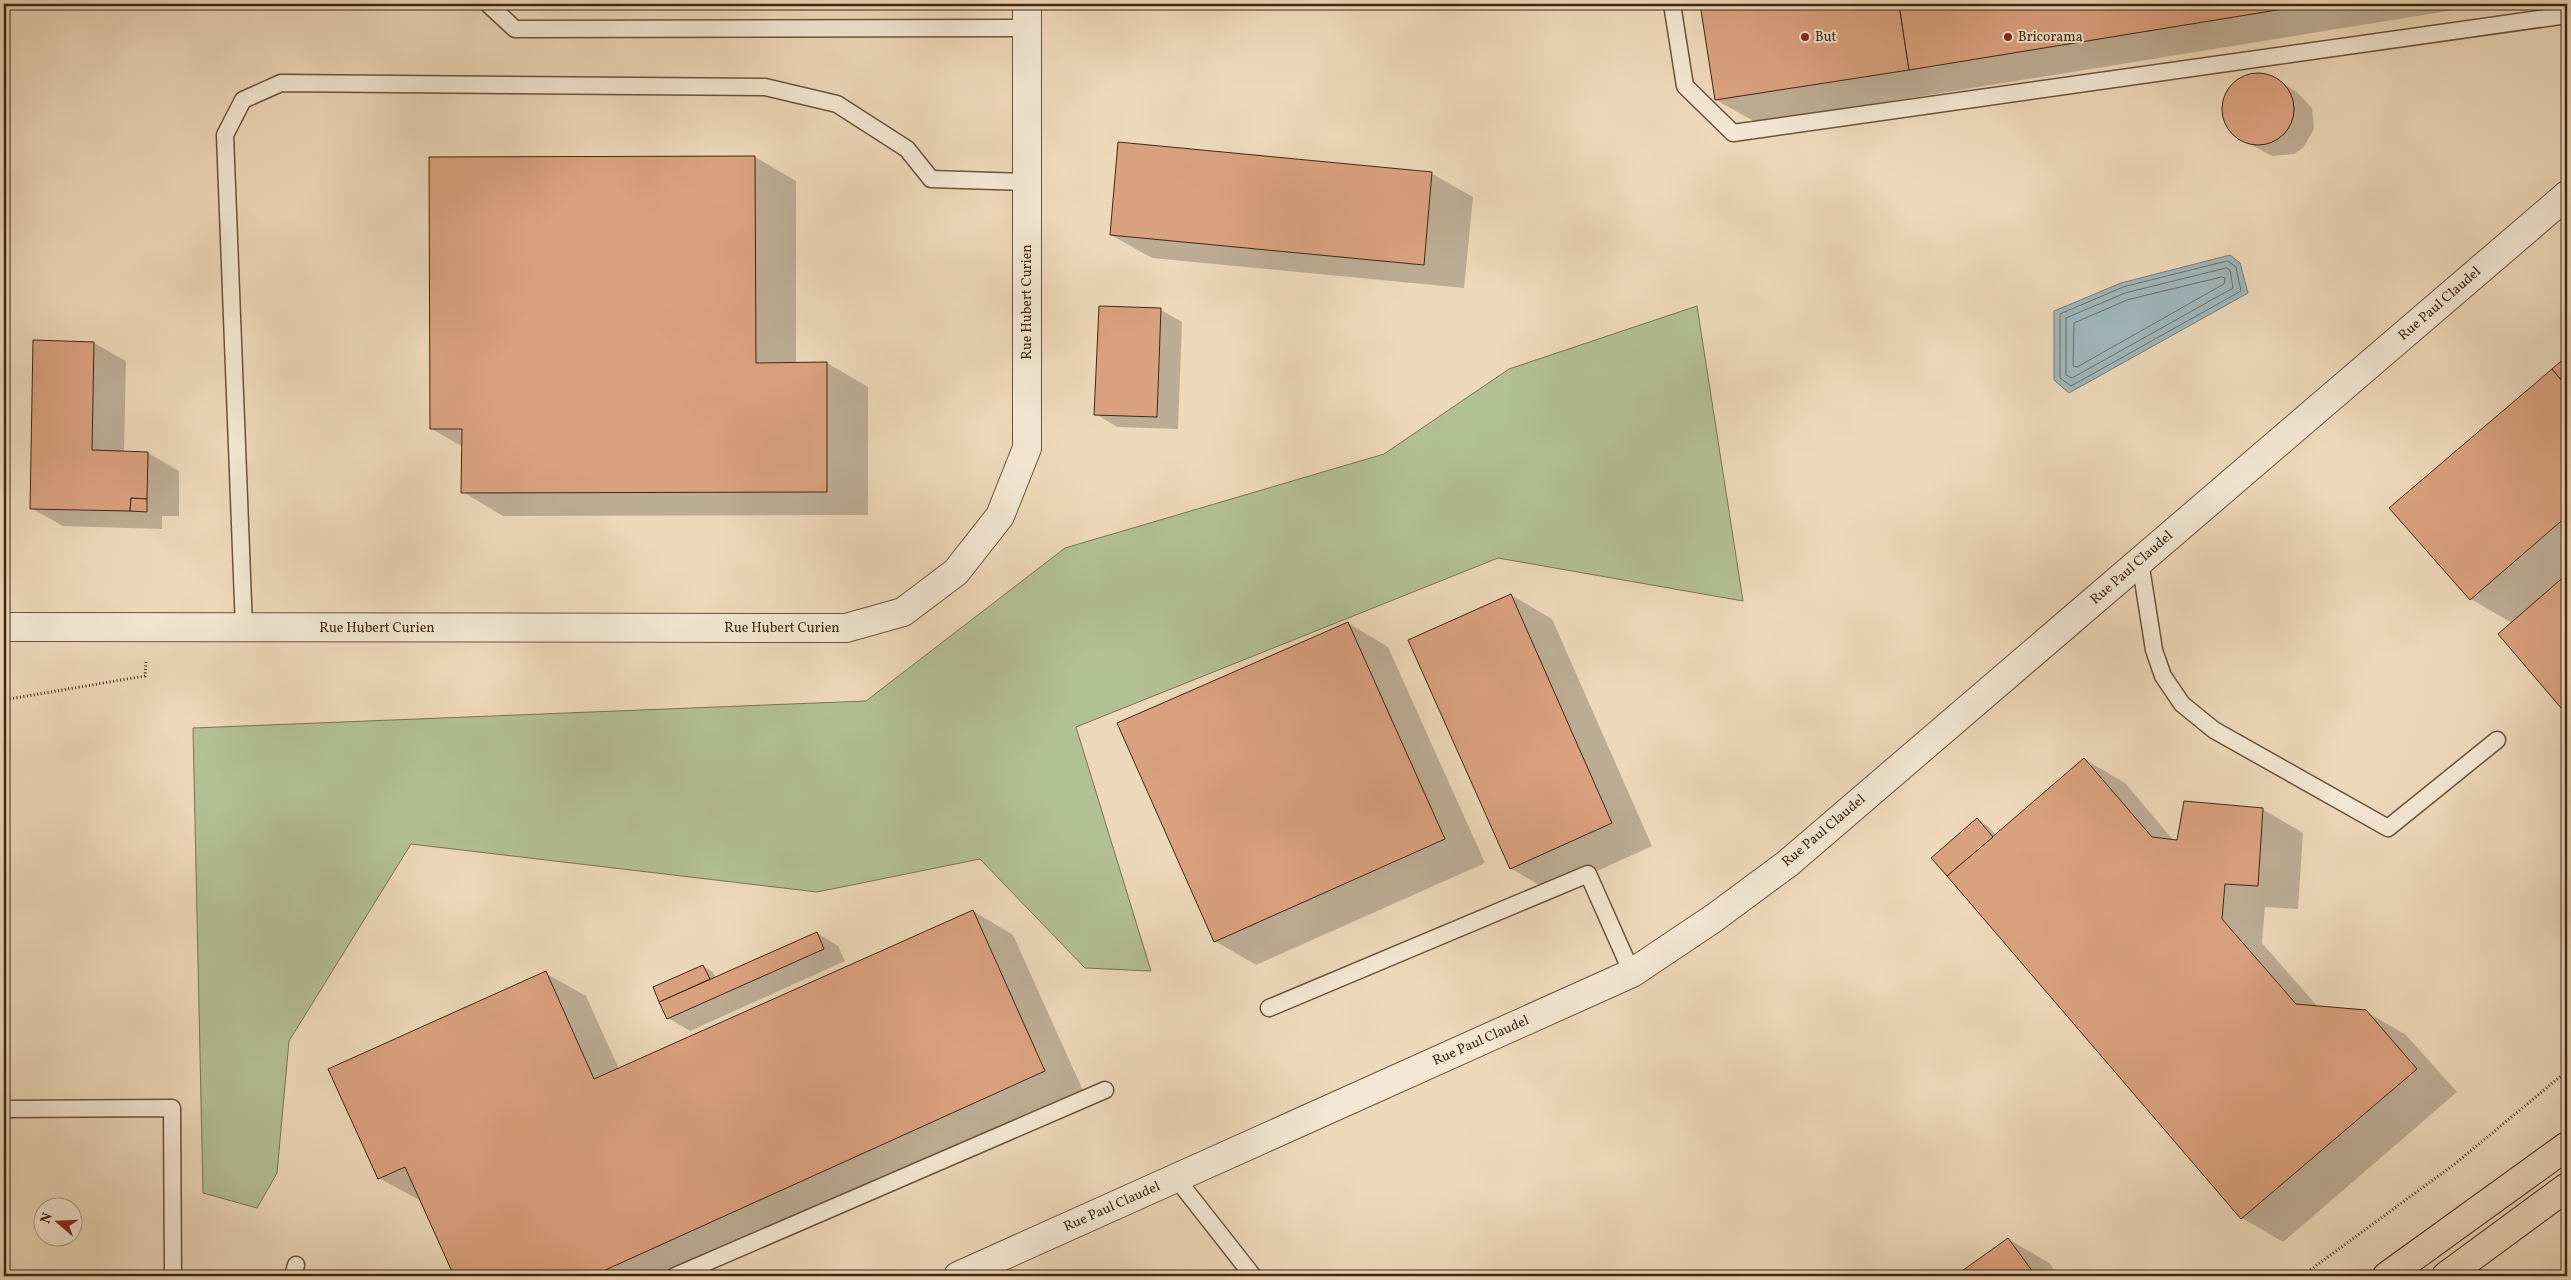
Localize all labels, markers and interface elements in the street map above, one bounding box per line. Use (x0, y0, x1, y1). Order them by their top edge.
place label: But (1815, 28, 1837, 47)
place label: Bricorama (2018, 28, 2083, 47)
marker: But (1799, 31, 1811, 43)
marker: Bricorama (2002, 31, 2014, 43)
street label: Rue Hubert Curien (1018, 244, 1037, 360)
street label: Rue Paul Claudel (2395, 263, 2485, 345)
street label: Rue Paul Claudel (2087, 527, 2177, 609)
street label: Rue Hubert Curien (319, 619, 435, 638)
street label: Rue Hubert Curien (724, 619, 840, 638)
street label: Rue Paul Claudel (1778, 790, 1870, 872)
street label: Rue Paul Claudel (1430, 1011, 1532, 1071)
street label: Rue Paul Claudel (1061, 1177, 1163, 1237)
north arrow (32, 1198, 82, 1248)
text: N (36, 1210, 58, 1226)

